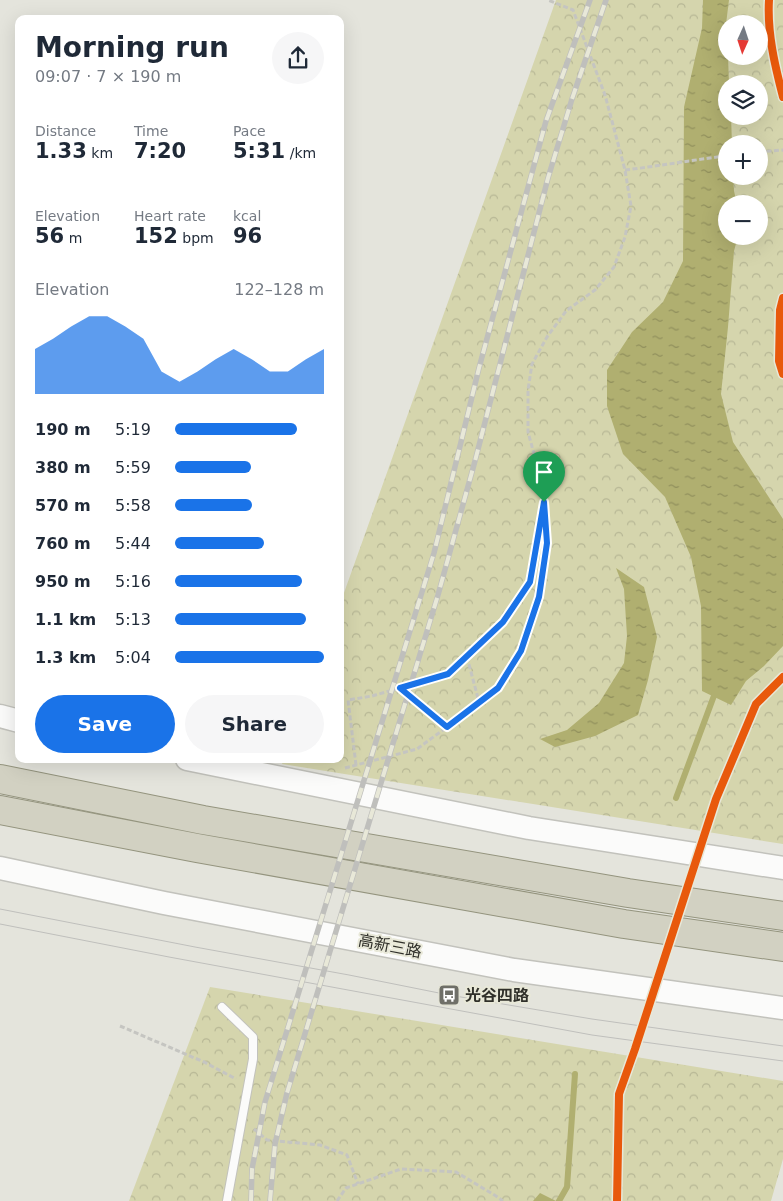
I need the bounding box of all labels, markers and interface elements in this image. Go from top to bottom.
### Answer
north arrow [718,15,768,65]
map controls [718,15,768,245]
text: Morning run [35,31,229,64]
button: share [272,32,324,84]
text: 09:07 · 7 × 190 m [35,67,181,86]
button: layers [718,75,768,125]
text: Distance [35,123,96,139]
text: Time [134,123,168,139]
text: Pace [233,123,266,139]
button: + [718,135,768,185]
text: 1.33 [35,139,87,163]
text: 7:20 [134,139,186,163]
text: 5:31 [233,139,285,163]
text: km [87,145,113,161]
text: /km [285,145,316,161]
button: − [718,195,768,245]
text: Elevation [35,208,100,224]
text: Heart rate [134,208,206,224]
text: kcal [233,208,261,224]
text: 56 [35,224,64,248]
text: 152 [134,224,178,248]
text: 96 [233,224,262,248]
text: m [64,230,82,246]
text: bpm [178,230,214,246]
text: Elevation [35,280,109,299]
text: 122–128 m [234,280,324,299]
text: 190 m [35,420,91,439]
text: 5:19 [115,420,151,439]
pin [523,451,565,502]
text: 380 m [35,458,91,477]
text: 5:59 [115,458,151,477]
icon: arrive [530,458,558,486]
text: 570 m [35,496,91,515]
text: 5:58 [115,496,151,515]
text: 760 m [35,534,91,553]
text: 5:44 [115,534,151,553]
text: 950 m [35,572,91,591]
text: 5:16 [115,572,151,591]
text: 1.1 km [35,610,96,629]
text: 5:13 [115,610,151,629]
text: 1.3 km [35,648,96,667]
text: 5:04 [115,648,151,667]
button: Save [35,695,175,753]
button: Share [185,695,324,753]
street label: 高新三路 [357,931,423,961]
bus stop icon: 光谷四路 [437,983,461,1007]
place label: 光谷四路 [465,986,529,1005]

